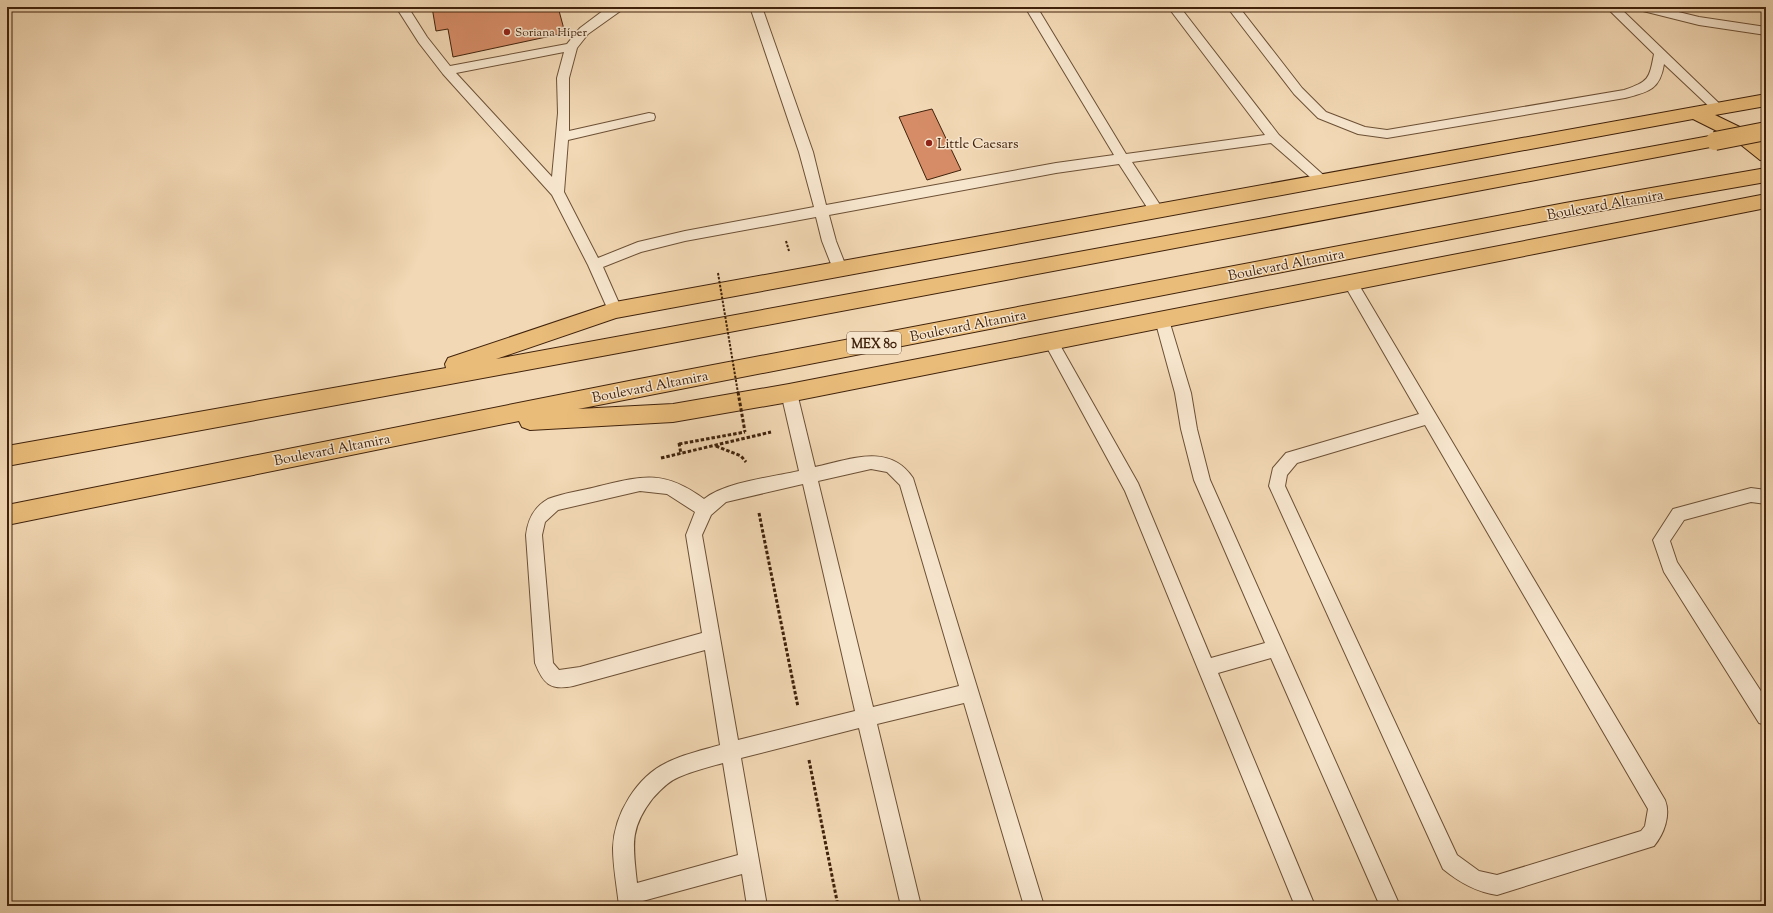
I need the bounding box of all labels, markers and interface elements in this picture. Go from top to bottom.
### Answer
place label: Soriana Híper [515,24,587,42]
marker: Soriana Híper [502,27,512,37]
place label: Little Caesars [937,135,1019,155]
marker: Little Caesars [924,138,934,148]
street label: Boulevard Altamira [1546,186,1666,226]
street label: Boulevard Altamira [1227,245,1347,287]
street label: Boulevard Altamira [909,306,1029,348]
road number: MEX 80 [847,332,901,354]
street label: Boulevard Altamira [591,367,711,409]
street label: Boulevard Altamira [273,430,393,472]

